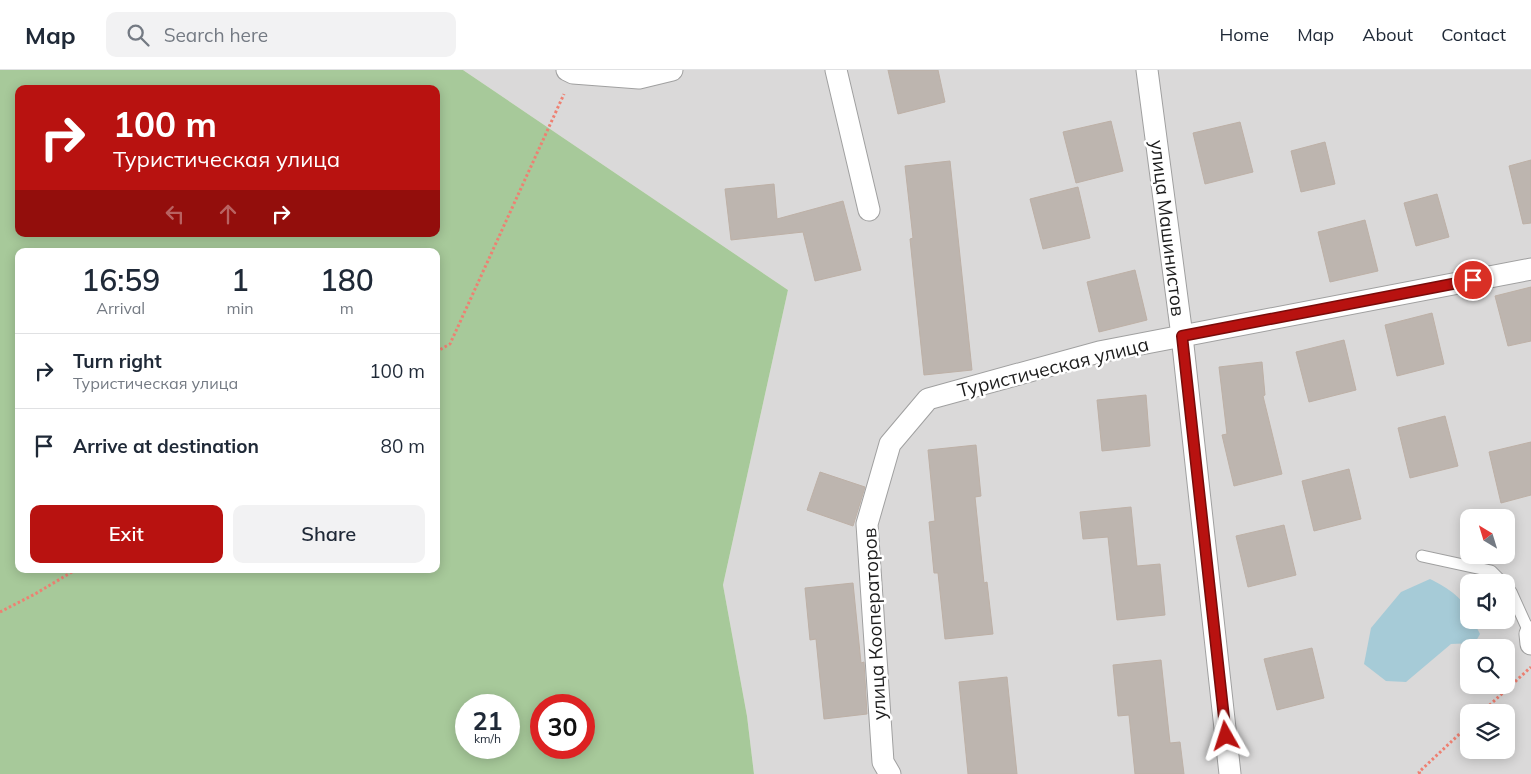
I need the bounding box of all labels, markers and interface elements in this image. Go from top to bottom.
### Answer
search box [106,12,456,57]
text: Map [25,20,76,50]
icon: search [124,21,152,49]
text: Search here [164,23,268,47]
text: Home [1219,23,1269,46]
text: Map [1297,23,1334,46]
text: About [1362,23,1413,46]
text: Contact [1441,23,1506,46]
text: 100 m [113,102,217,146]
icon: right [30,105,95,170]
street label: улица Машинистов [1145,138,1191,318]
text: Туристическая улица [113,145,340,173]
icon: left [161,200,189,228]
icon: ahead [214,200,242,228]
icon: right [267,200,295,228]
pin [1452,259,1494,301]
text: 16:59 [81,261,160,299]
text: 1 [231,261,249,299]
text: 180 [320,261,374,299]
icon: arrive [1459,266,1487,294]
text: Arrival [96,298,145,318]
text: min [226,298,254,318]
text: m [340,298,354,318]
street label: Туристическая улица [955,332,1151,402]
text: Turn right [73,349,162,373]
icon: right [30,357,58,385]
text: 100 m [369,359,425,383]
text: Туристическая улица [73,373,238,393]
icon: arrive [30,432,58,460]
text: Arrive at destination [73,434,259,458]
text: 80 m [381,434,425,458]
button: Exit [30,505,223,563]
button: Share [233,505,425,563]
north arrow [1460,509,1515,564]
map controls [1460,509,1515,759]
street label: улица Кооператоров [857,527,891,721]
button: sound [1460,574,1515,629]
button: search [1460,639,1515,694]
speed limit sign: 30 [530,694,595,759]
button: layers [1460,704,1515,759]
text: 21 [472,705,503,736]
position arrow [1199,709,1251,761]
text: km/h [474,731,501,746]

